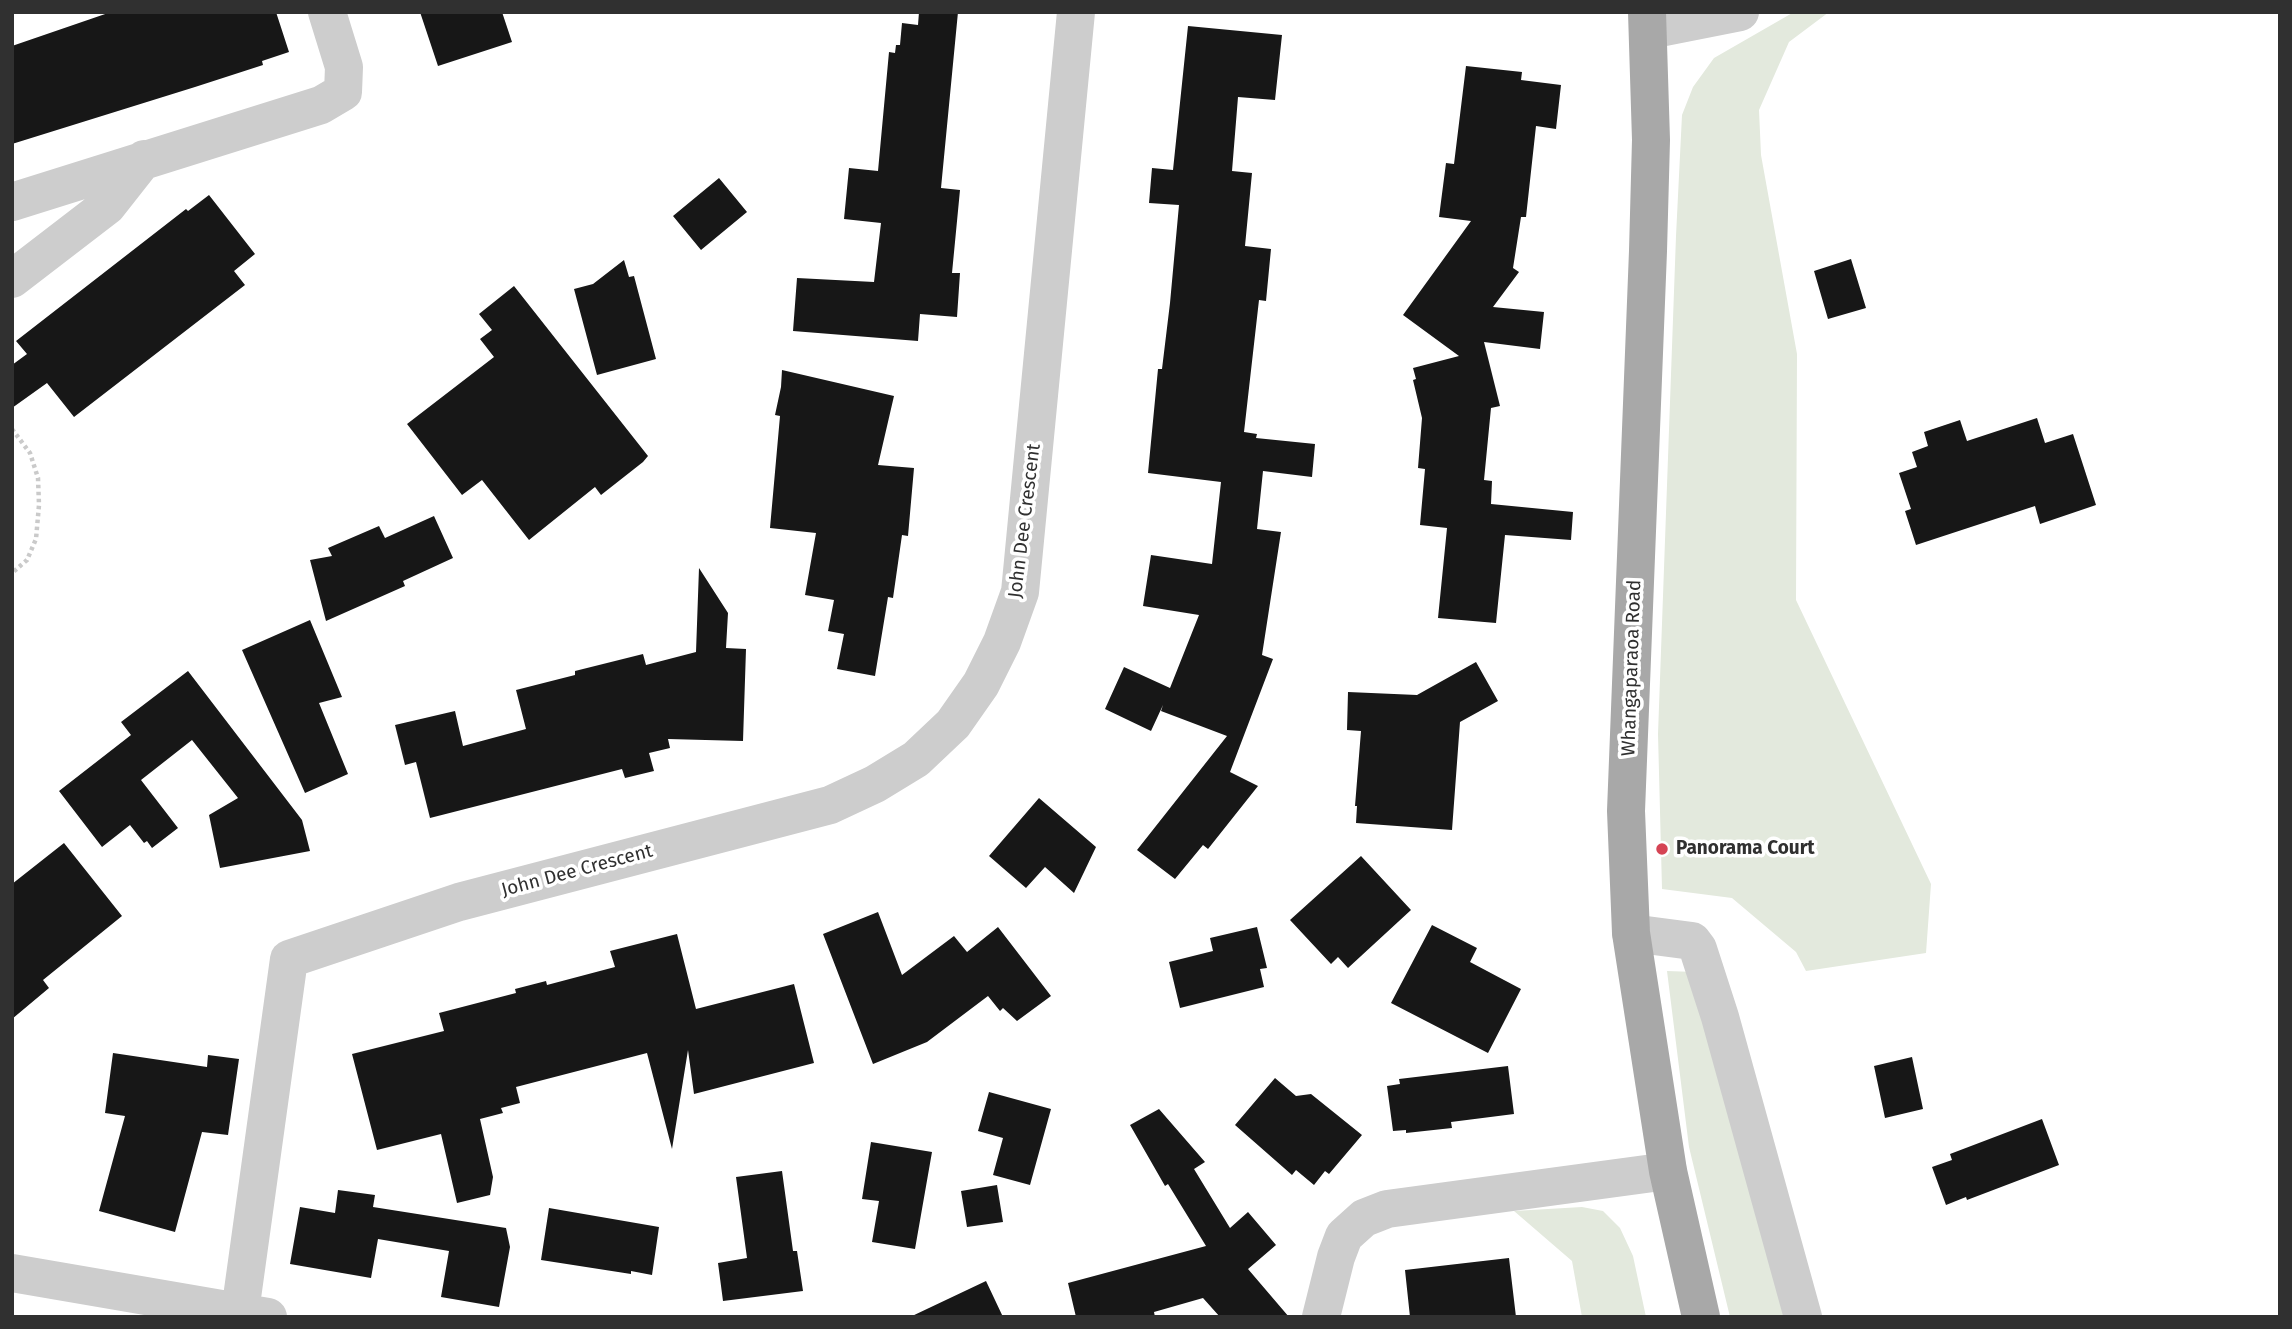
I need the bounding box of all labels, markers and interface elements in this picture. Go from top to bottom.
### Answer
street label: John Dee Crescent [1004,442,1046,600]
street label: Whangaparaoa Road [1618,579,1646,757]
place label: Panorama Court [1676,838,1815,860]
street label: John Dee Crescent [499,840,655,902]
marker: Panorama Court [1654,841,1670,857]

